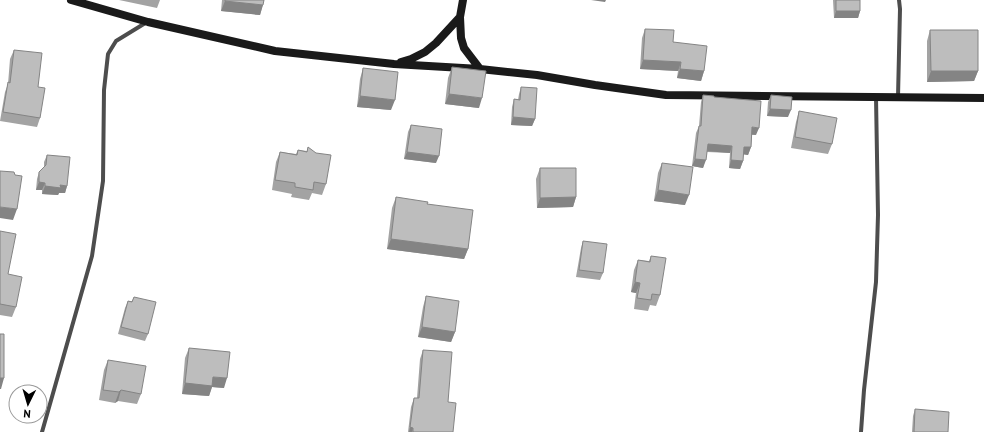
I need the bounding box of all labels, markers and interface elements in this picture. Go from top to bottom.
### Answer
north arrow [8,384,48,424]
text: N [23,407,31,421]

